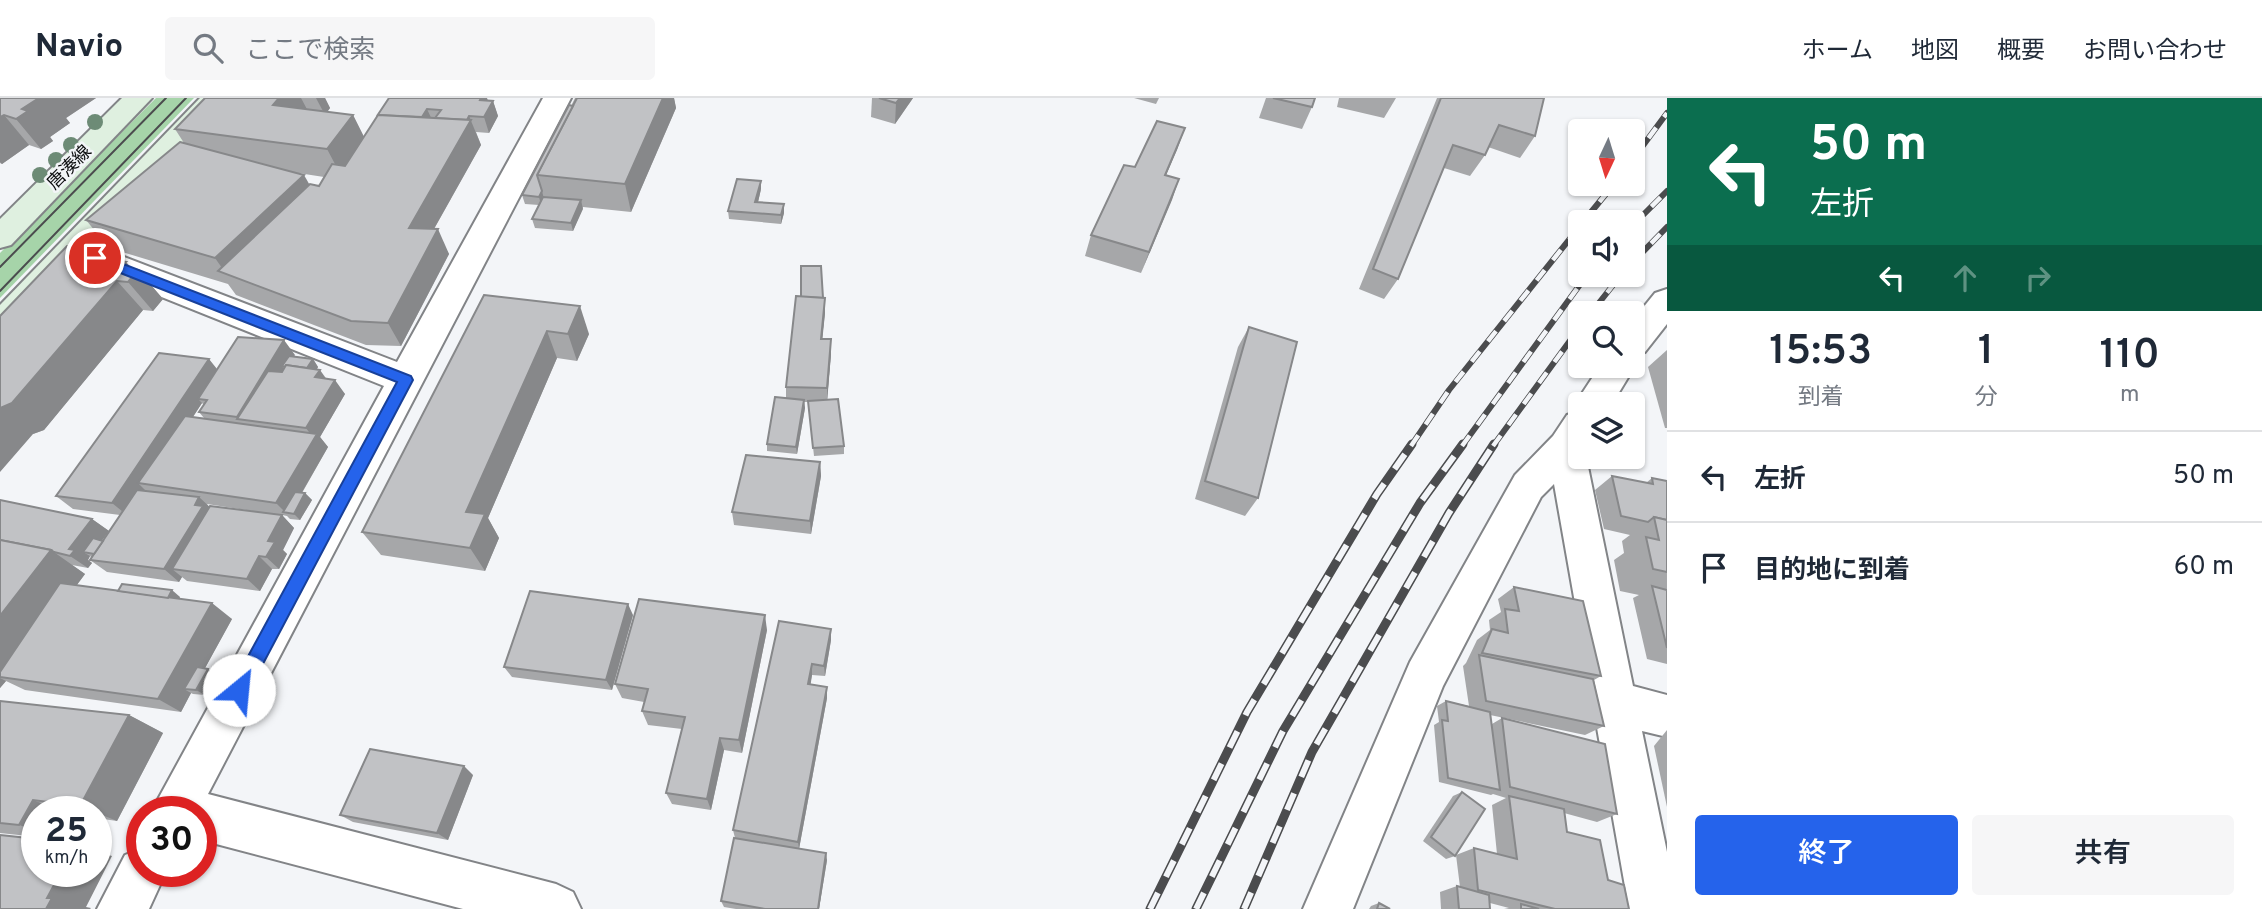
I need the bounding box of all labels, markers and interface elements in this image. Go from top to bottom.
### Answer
search box [165,17,655,80]
text: Navio [35,27,123,69]
icon: search [189,29,227,67]
text: ここで検索 [245,35,375,68]
text: ホーム [1802,37,1873,67]
text: 地図 [1911,37,1959,67]
text: 概要 [1997,37,2045,67]
text: お問い合わせ [2083,37,2227,67]
text: 50 m [1810,116,1927,178]
north arrow [1568,119,1645,196]
map controls [1568,119,1645,469]
icon: left [1695,126,1786,217]
street label: 唐湊線 [43,141,97,195]
text: 左折 [1810,186,1874,226]
button: sound [1568,210,1645,287]
pin [65,228,125,288]
icon: arrive [76,239,114,277]
icon: left [1873,259,1911,297]
icon: ahead [1946,259,1984,297]
icon: right [2019,259,2057,297]
button: search [1568,301,1645,378]
text: 15:53 [1769,326,1872,379]
text: 1 [1978,326,1994,379]
text: 110 [2100,330,2160,383]
text: m [2120,381,2139,410]
text: 到着 [1798,384,1844,413]
text: 分 [1974,384,1997,413]
button: layers [1568,392,1645,469]
icon: left [1695,458,1733,496]
text: 50 m [2173,460,2234,493]
text: 左折 [1754,464,1806,497]
icon: arrive [1695,549,1733,587]
text: 60 m [2174,551,2234,584]
text: 目的地に到着 [1754,555,1910,588]
position arrow [202,653,276,727]
speed limit sign: 30 [126,796,217,887]
text: 25 [45,810,88,854]
button: 終了 [1695,815,1958,895]
button: 共有 [1972,815,2234,895]
text: km/h [45,847,88,870]

